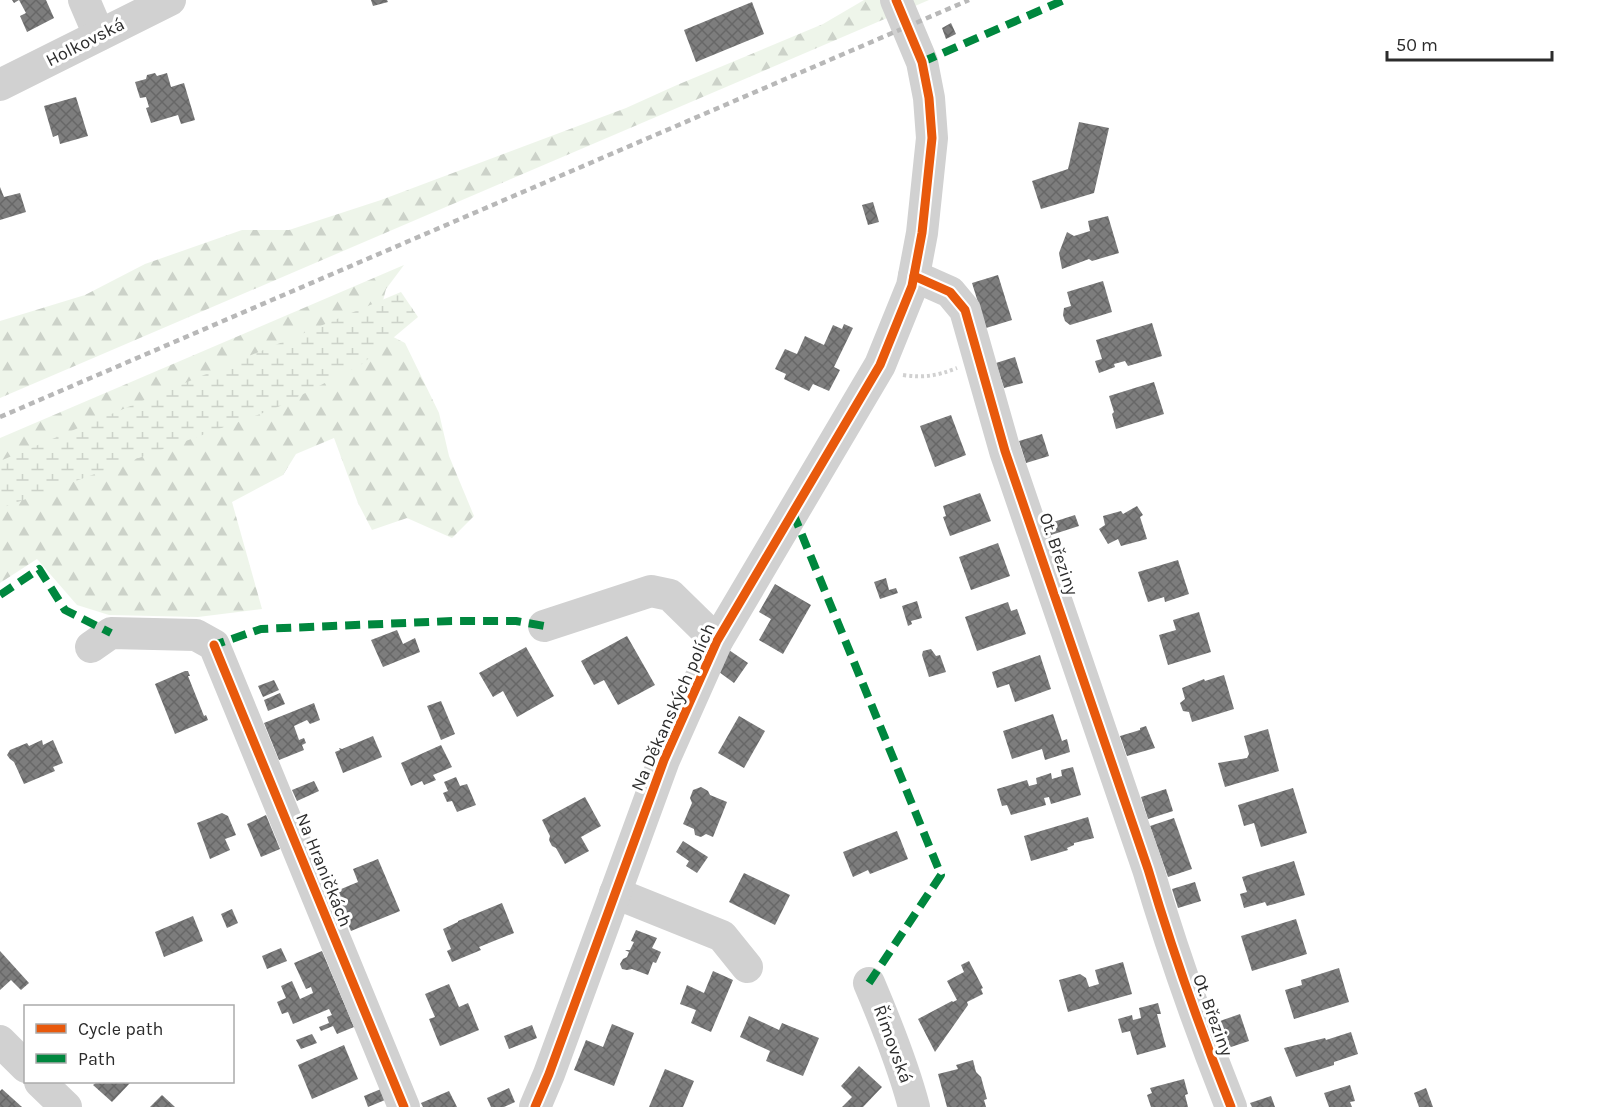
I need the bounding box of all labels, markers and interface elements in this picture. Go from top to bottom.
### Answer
street label: Holkovská [42,13,128,71]
scale bar [1387,24,1552,62]
text: 50 m [1396,34,1438,56]
street label: Ot. Březiny [1035,510,1084,599]
street label: Na Děkanských polích [626,619,720,795]
street label: Na Hraničkách [291,810,357,930]
street label: Ot. Březiny [1188,971,1238,1060]
street label: Římovská [869,1002,917,1086]
legend [24,1005,234,1083]
text: Cycle path [78,1018,163,1040]
text: Path [78,1048,116,1070]

